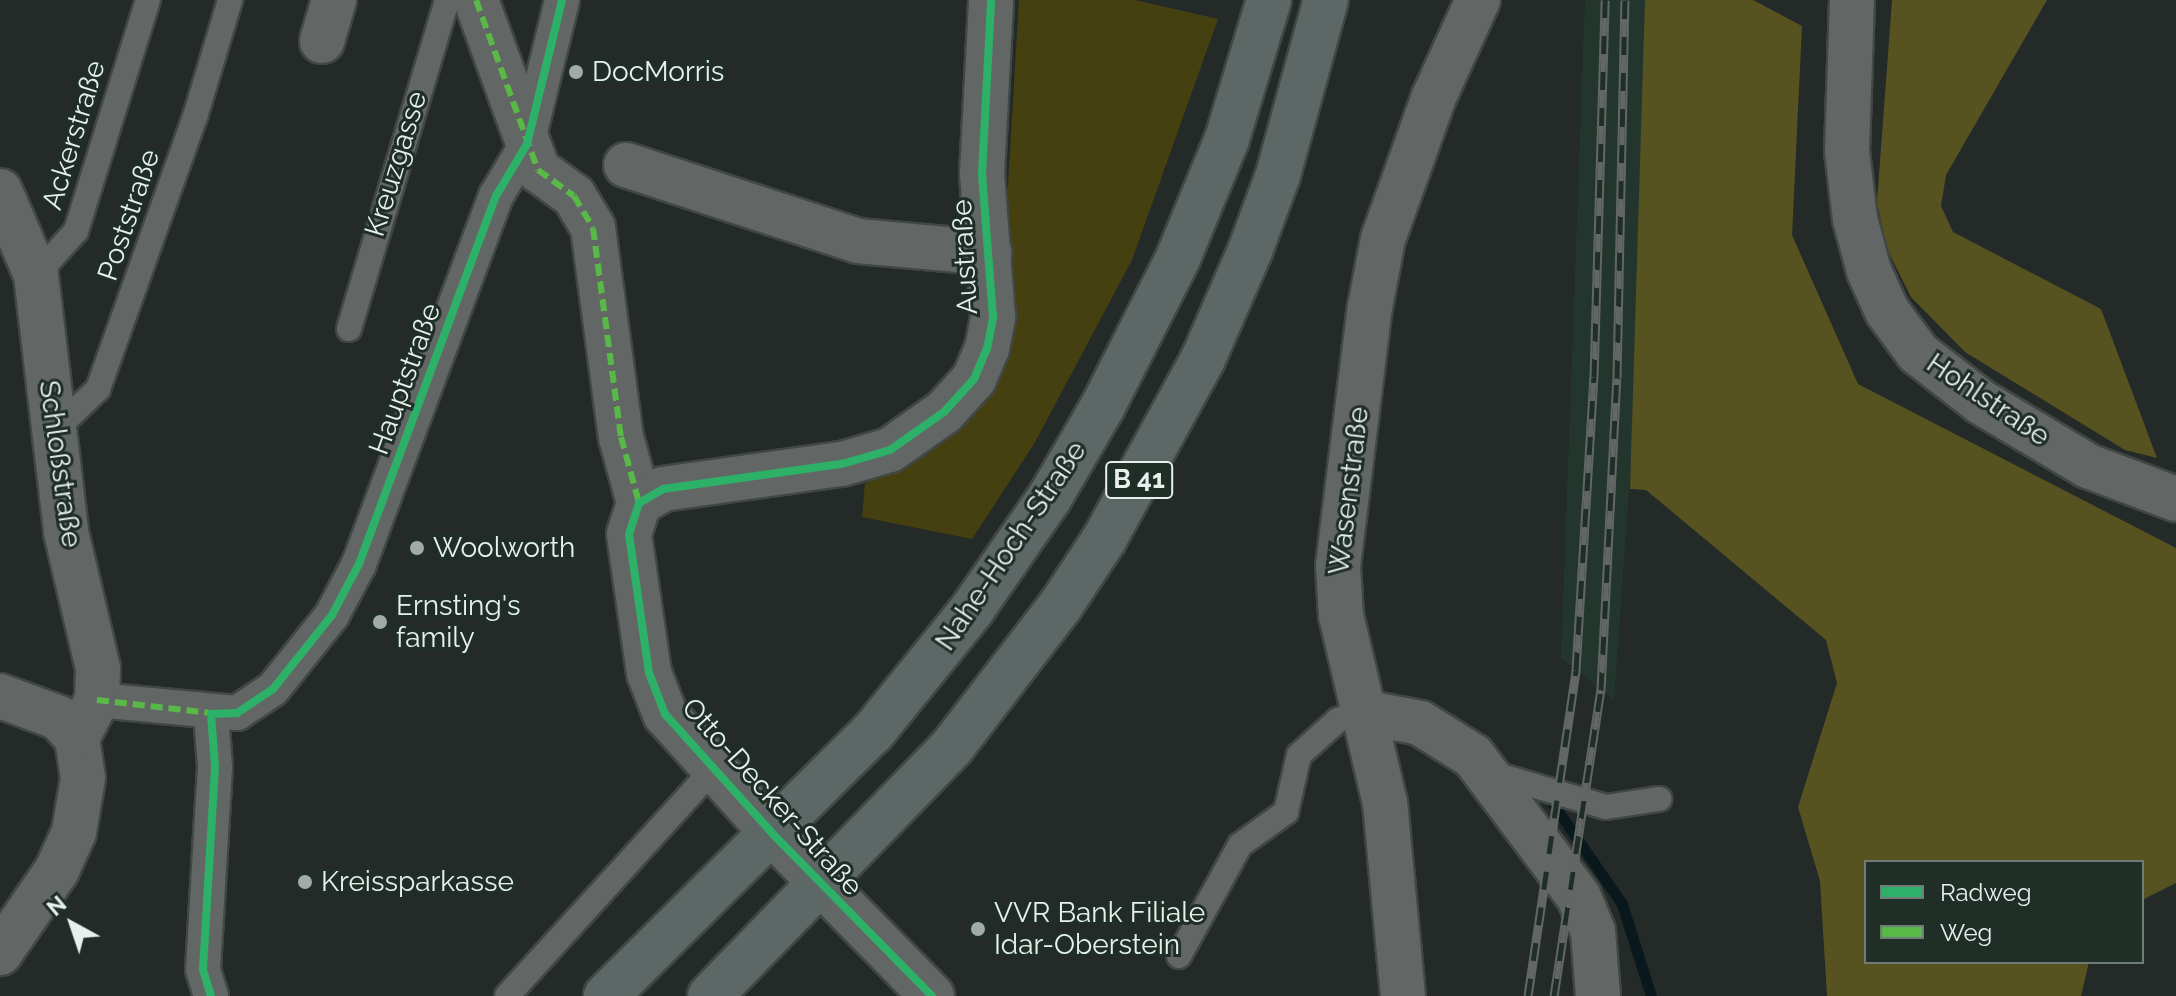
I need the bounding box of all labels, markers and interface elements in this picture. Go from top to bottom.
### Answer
place label: DocMorris [592,55,724,89]
street label: Ackerstraße [35,56,113,214]
marker: DocMorris [567,63,585,81]
street label: Kreuzgasse [358,87,434,241]
street label: Poststraße [91,145,167,285]
street label: Austraße [945,199,985,315]
street label: Hauptstraße [362,299,448,459]
street label: Hohlstraße [1920,347,2056,453]
street label: Schloßstraße [32,378,88,550]
street label: Wasenstraße [1322,405,1376,577]
street label: Nahe-Hoch-Straße [929,435,1093,657]
road number: B 41 [1105,458,1173,502]
place label: Woolworth [433,531,575,565]
marker: Woolworth [408,539,426,557]
place label: Ernsting's family [396,589,520,655]
marker: Ernsting's family [371,613,389,631]
street label: Otto-Decker-Straße [675,691,869,903]
legend [1864,860,2144,964]
place label: Kreissparkasse [321,865,514,899]
marker: Kreissparkasse [296,873,314,891]
text: Radweg [1940,878,2032,907]
north arrow [32,884,112,964]
text: N [42,890,71,921]
place label: VVR Bank Filiale Idar-Oberstein [994,896,1205,962]
text: Weg [1940,918,1992,947]
marker: VVR Bank Filiale Idar-Oberstein [969,920,987,938]

